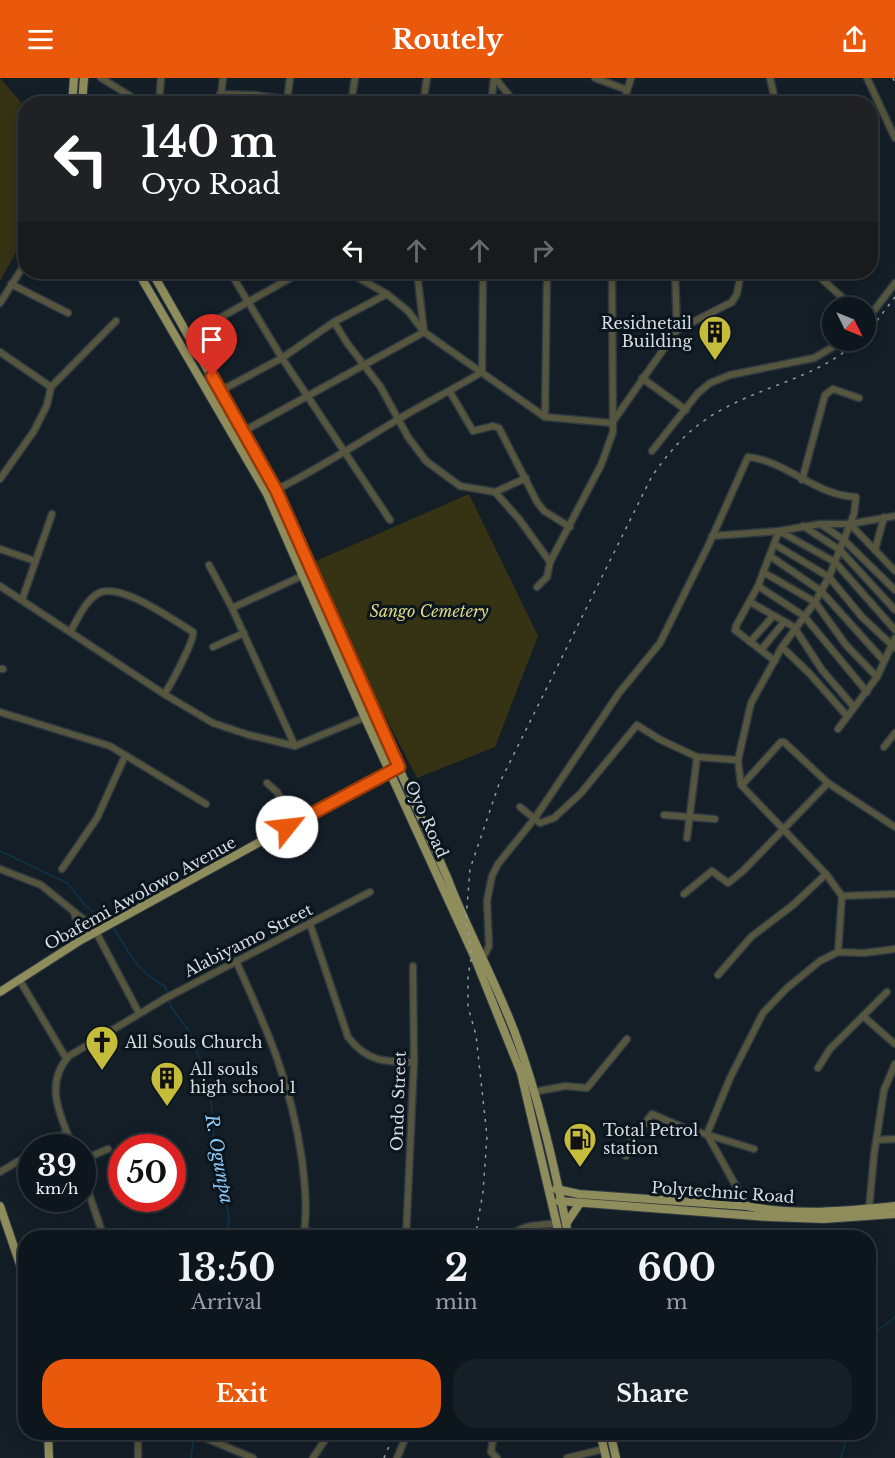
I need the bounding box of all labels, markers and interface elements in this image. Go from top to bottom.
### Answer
icon: menu [24,23,57,56]
text: Routely [392,23,503,56]
icon: share [838,23,871,56]
text: 140 m [141,116,277,168]
icon: left [42,120,120,198]
text: Oyo Road [141,168,280,201]
icon: left [337,234,370,267]
icon: ahead [400,234,433,267]
icon: ahead [463,234,496,267]
icon: right [526,234,559,267]
north arrow [822,297,876,351]
map controls [822,297,876,351]
place label: Residnetail Building [601,313,692,351]
pin [186,314,237,376]
building icon: Residnetail Building [697,314,733,361]
icon: arrive [195,323,228,356]
park label: Sango Cemetery [369,601,489,621]
street label: Oyo Road [401,777,453,861]
position arrow [255,795,319,859]
street label: Obafemi Awolowo Avenue [41,832,239,954]
street label: Alabiyamo Street [180,899,316,981]
church icon: All Souls Church [84,1024,120,1071]
place label: All Souls Church [124,1032,263,1052]
street label: Ondo Street [386,1051,410,1151]
place label: All souls high school 1 [189,1059,296,1097]
building icon: All souls high school 1 [149,1060,185,1107]
water label: R. Ogunpa [200,1112,238,1205]
place label: Total Petrol station [603,1120,698,1158]
fuel station icon: Total Petrol station [562,1121,598,1168]
speed limit sign: 50 [108,1134,186,1212]
text: 39 [37,1147,77,1184]
street label: Polytechnic Road [651,1177,795,1207]
text: km/h [36,1179,78,1198]
text: 13:50 [178,1246,275,1291]
text: 2 [445,1246,468,1291]
text: 600 [637,1246,716,1291]
text: Arrival [191,1290,262,1314]
text: min [435,1290,477,1314]
text: m [666,1290,687,1314]
button: Exit [42,1359,441,1428]
button: Share [453,1359,852,1428]

